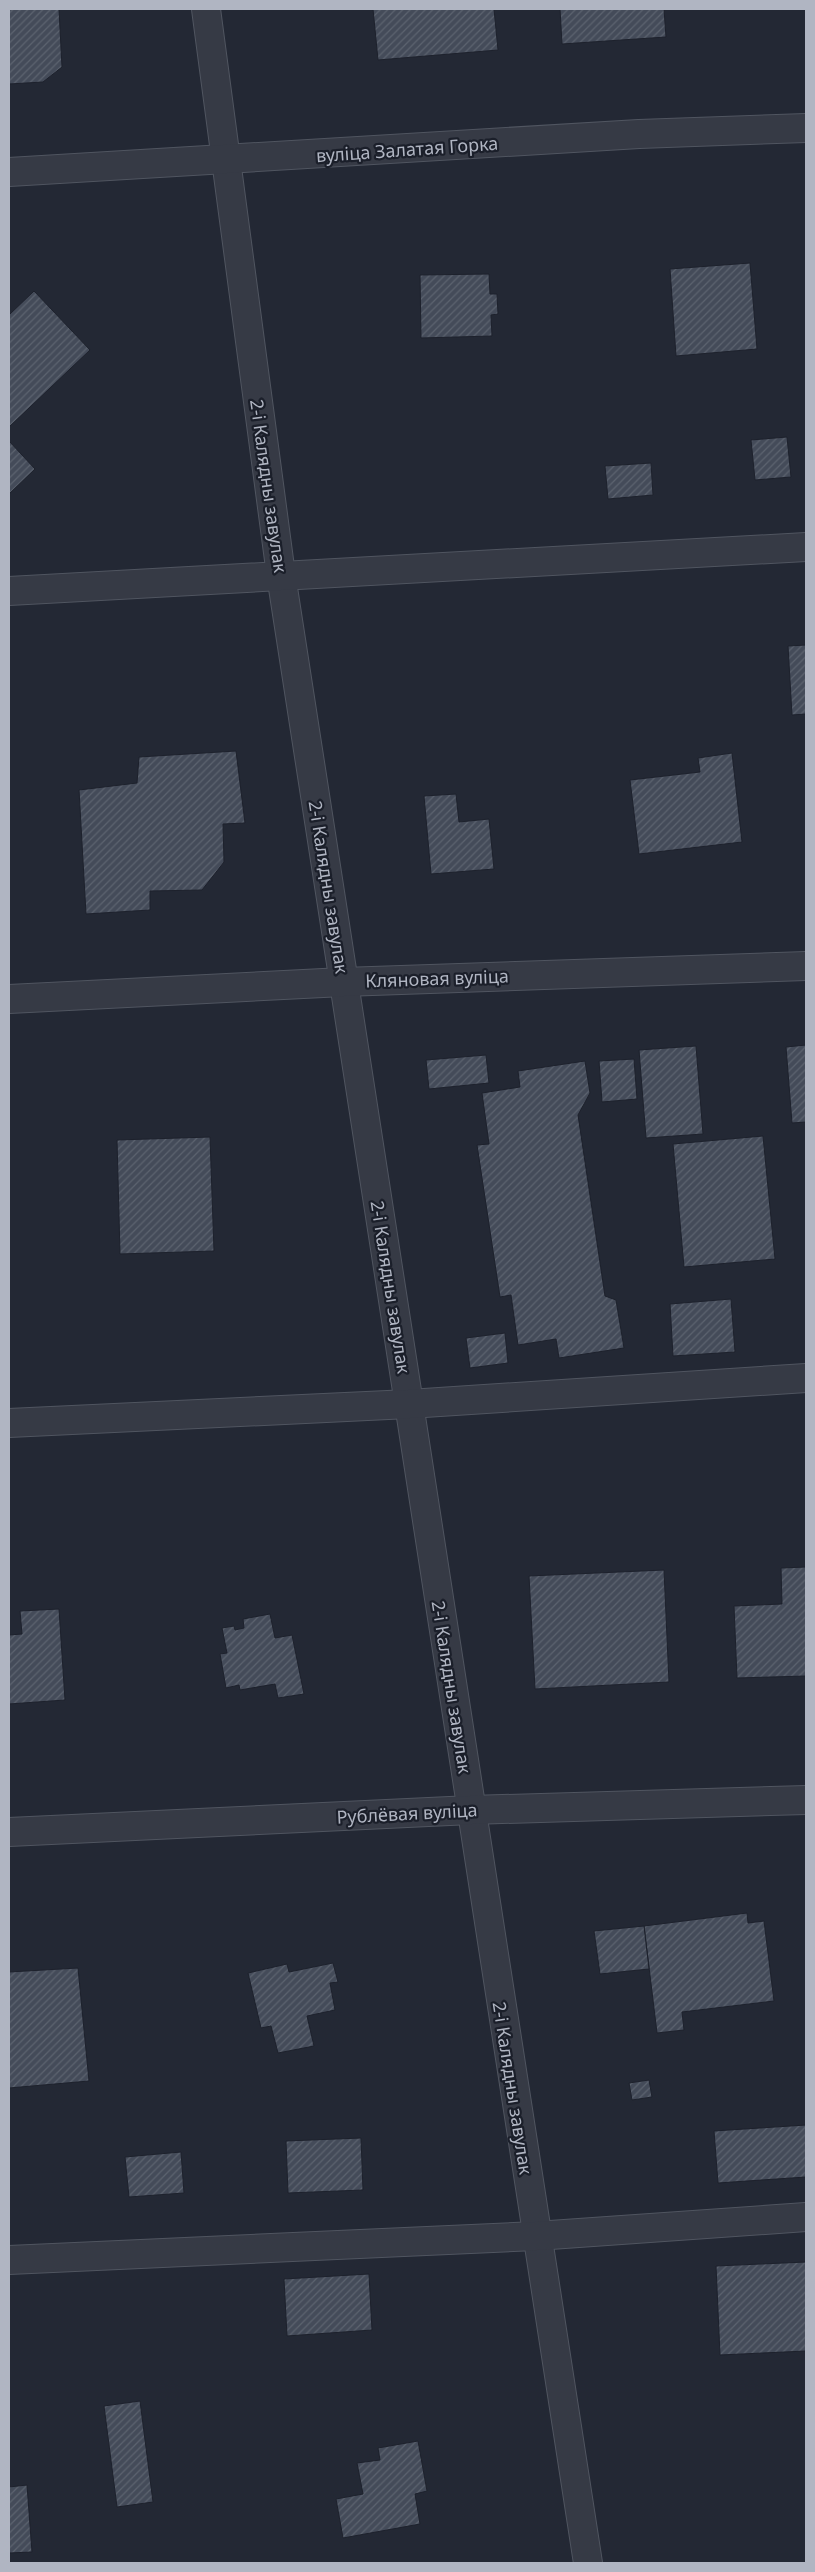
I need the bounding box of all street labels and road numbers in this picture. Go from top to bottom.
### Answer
street label: вуліца Залатая Горка [315,131,499,167]
street label: 2-і Калядны завулак [245,398,293,575]
street label: 2-і Калядны завулак [303,799,355,976]
street label: Кляновая вуліца [365,964,509,992]
street label: 2-і Калядны завулак [365,1199,417,1376]
street label: 2-і Калядны завулак [426,1599,478,1776]
street label: Рублёвая вуліца [336,1797,478,1829]
street label: 2-і Калядны завулак [487,2000,539,2177]

